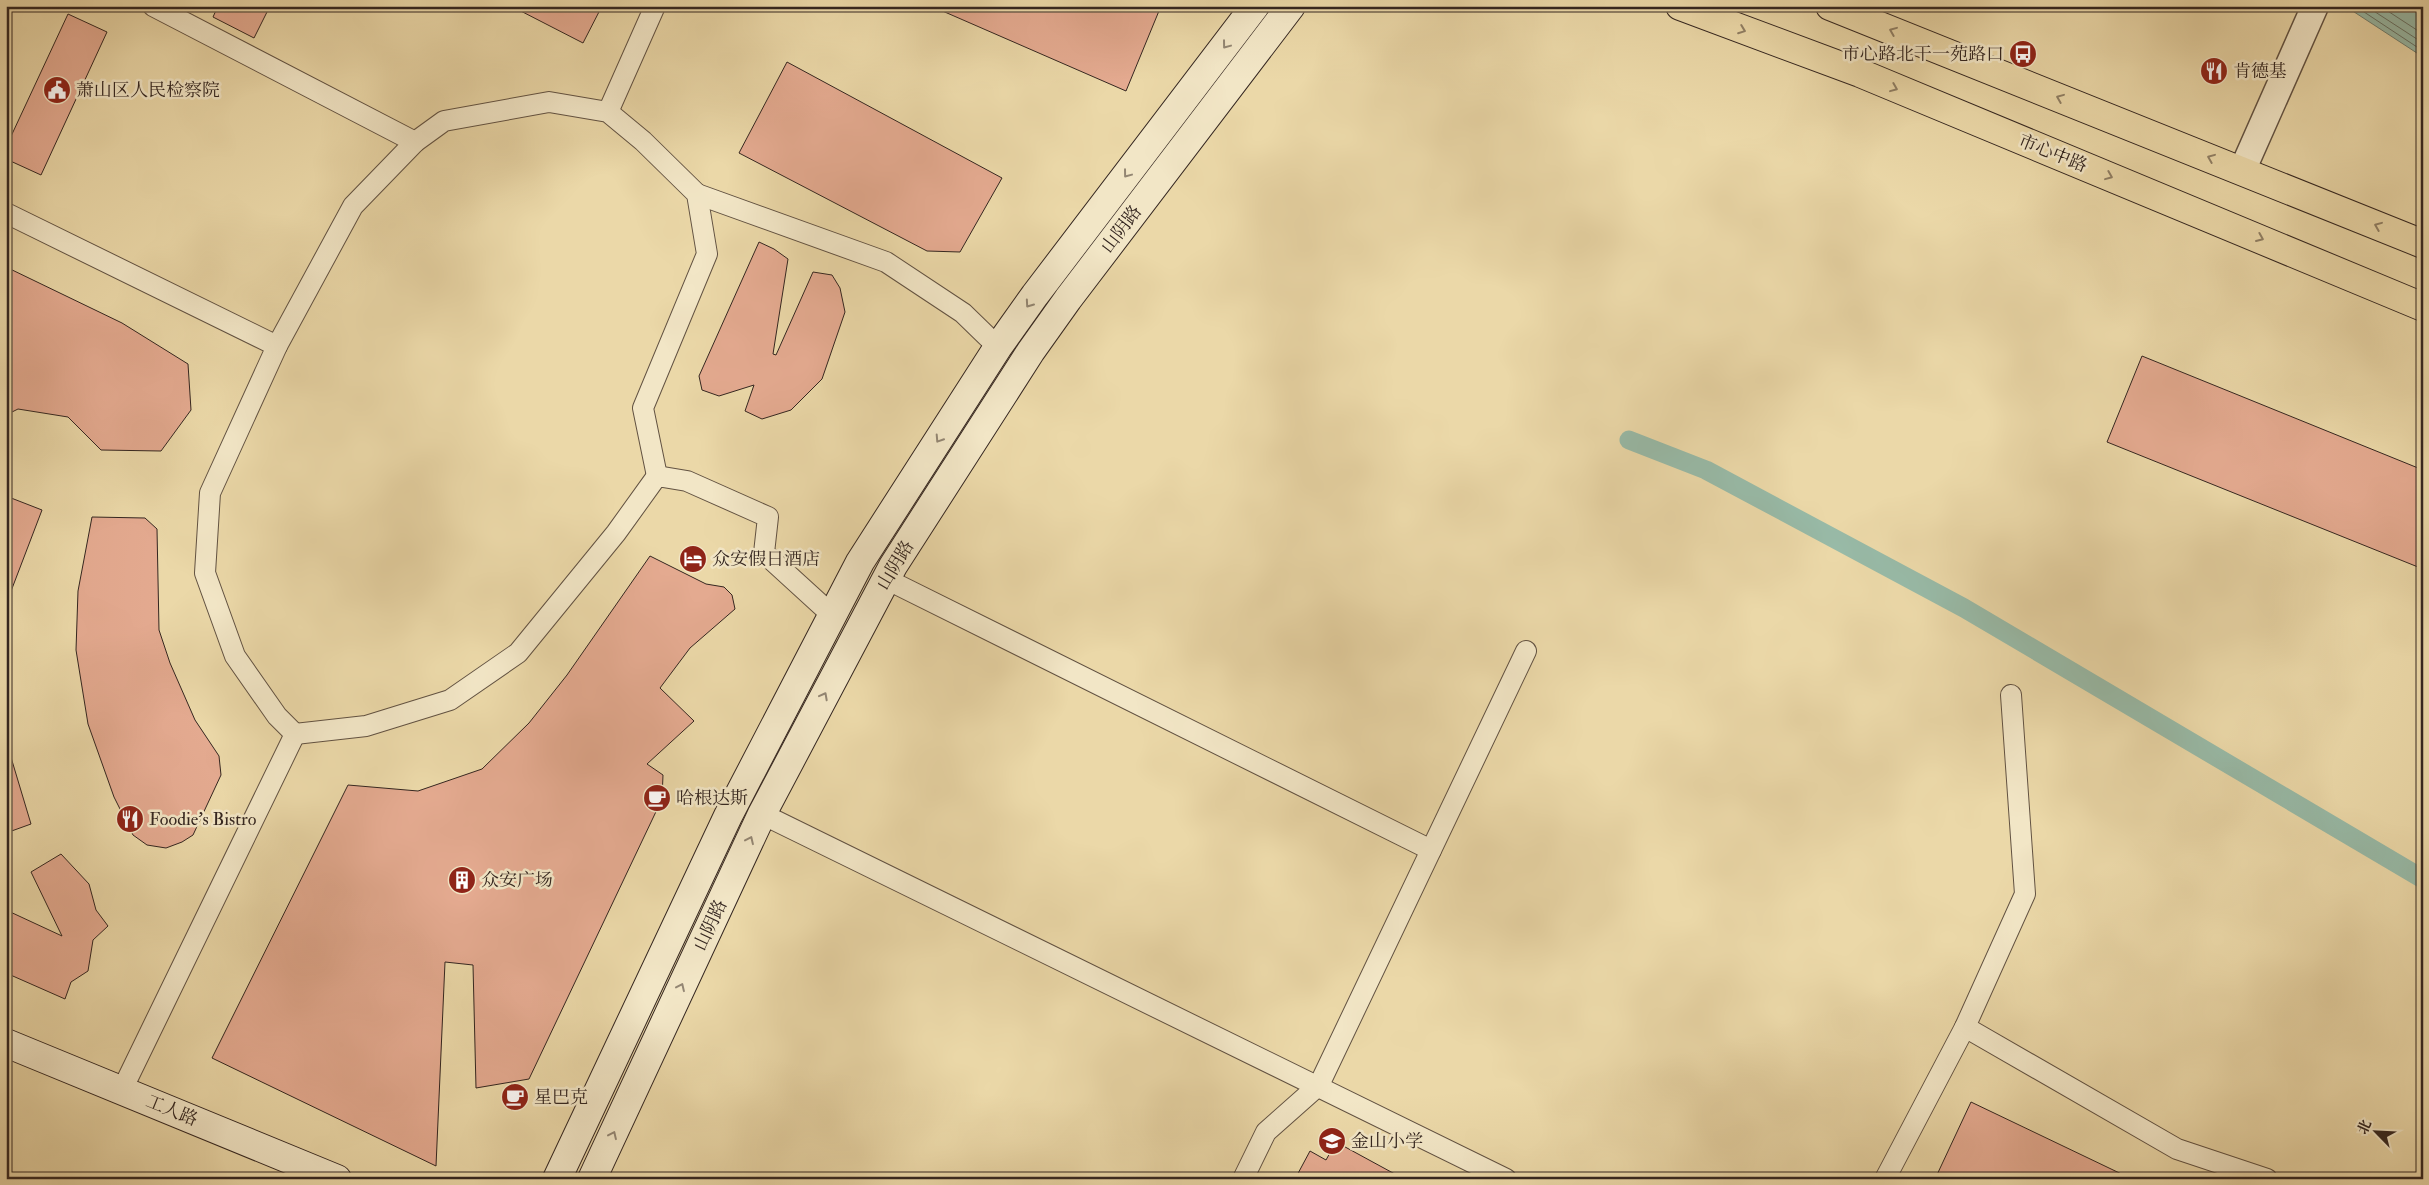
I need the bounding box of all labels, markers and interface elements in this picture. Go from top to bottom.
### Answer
one-way arrow [1738,24,1746,34]
one-way arrow [1889,27,1898,37]
one-way arrow [1223,39,1231,48]
bus stop icon: 市心路北干一苑路口 [2008,39,2038,69]
place label: 市心路北干一苑路口 [1842,43,2004,66]
restaurant icon: 肯德基 [2199,56,2229,86]
place label: 肯德基 [2233,60,2287,83]
public building icon: 萧山区人民检察院 [42,75,72,105]
place label: 萧山区人民检察院 [76,79,220,102]
one-way arrow [1889,81,1898,92]
one-way arrow [2056,94,2065,104]
street label: 市心中路 [2015,129,2090,178]
one-way arrow [2207,154,2215,164]
one-way arrow [1124,168,1133,178]
one-way arrow [2104,169,2113,180]
street label: 山阴路 [1096,201,1147,258]
one-way arrow [2374,221,2383,232]
one-way arrow [2255,232,2263,242]
one-way arrow [1026,298,1035,308]
one-way arrow [936,433,945,443]
street label: 山阴路 [872,536,919,594]
hotel icon: 众安假日酒店 [678,544,708,574]
place label: 众安假日酒店 [712,548,820,571]
one-way arrow [818,692,828,701]
cafe icon: 哈根达斯 [642,783,672,813]
place label: 哈根达斯 [676,787,748,810]
restaurant icon: Foodie's Bistro [115,804,145,834]
place label: Foodie's Bistro [149,808,257,831]
one-way arrow [744,836,754,845]
building icon: 众安广场 [447,865,477,895]
place label: 众安广场 [481,869,553,892]
street label: 山阴路 [689,896,732,955]
one-way arrow [675,983,686,992]
cafe icon: 星巴克 [500,1082,530,1112]
place label: 星巴克 [534,1086,588,1109]
street label: 工人路 [142,1090,201,1131]
north arrow [2352,1108,2402,1158]
text: 北 [2354,1117,2375,1137]
school or university icon: 金山小学 [1317,1126,1347,1156]
place label: 金山小学 [1351,1130,1423,1153]
one-way arrow [606,1131,616,1140]

